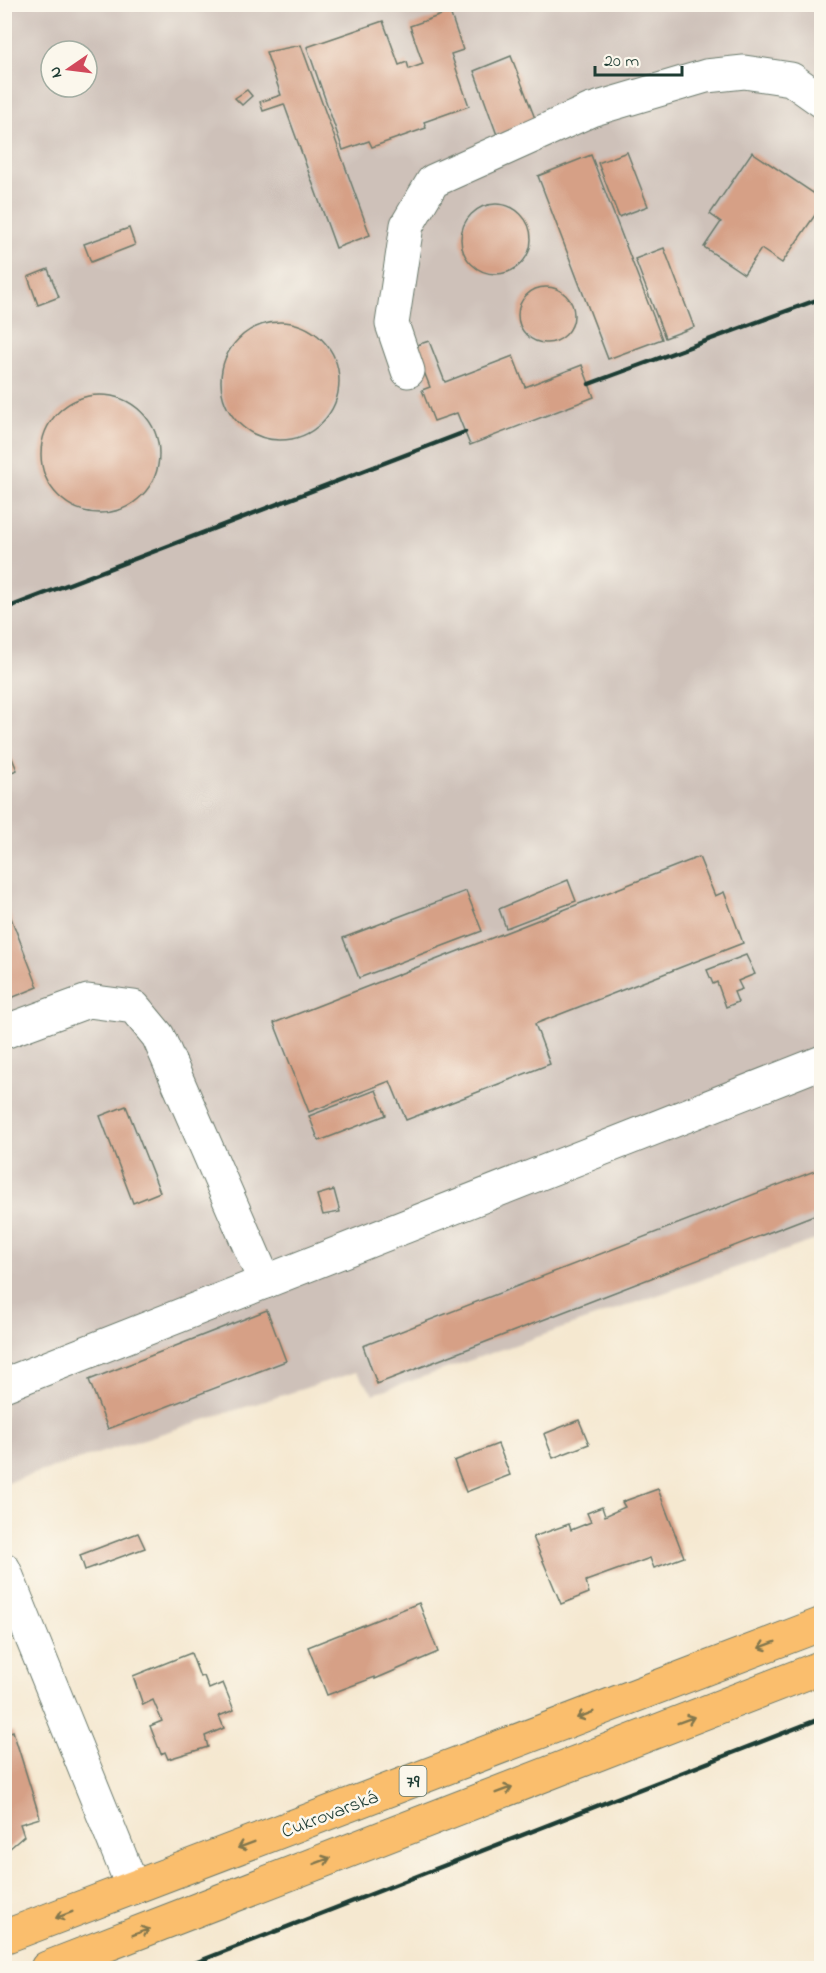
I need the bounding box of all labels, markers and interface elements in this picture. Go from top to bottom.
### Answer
north arrow [39,39,99,99]
scale bar [595,39,682,77]
text: 20 m [604,49,639,75]
text: N [43,64,69,80]
one-way arrow [758,1640,777,1651]
one-way arrow [576,1710,595,1721]
one-way arrow [676,1713,694,1724]
road number: 79 [400,1766,426,1796]
street label: Cukrovarská [277,1784,382,1847]
one-way arrow [494,1784,513,1795]
one-way arrow [237,1840,256,1851]
one-way arrow [312,1855,331,1866]
one-way arrow [55,1910,74,1921]
one-way arrow [131,1926,149,1937]

